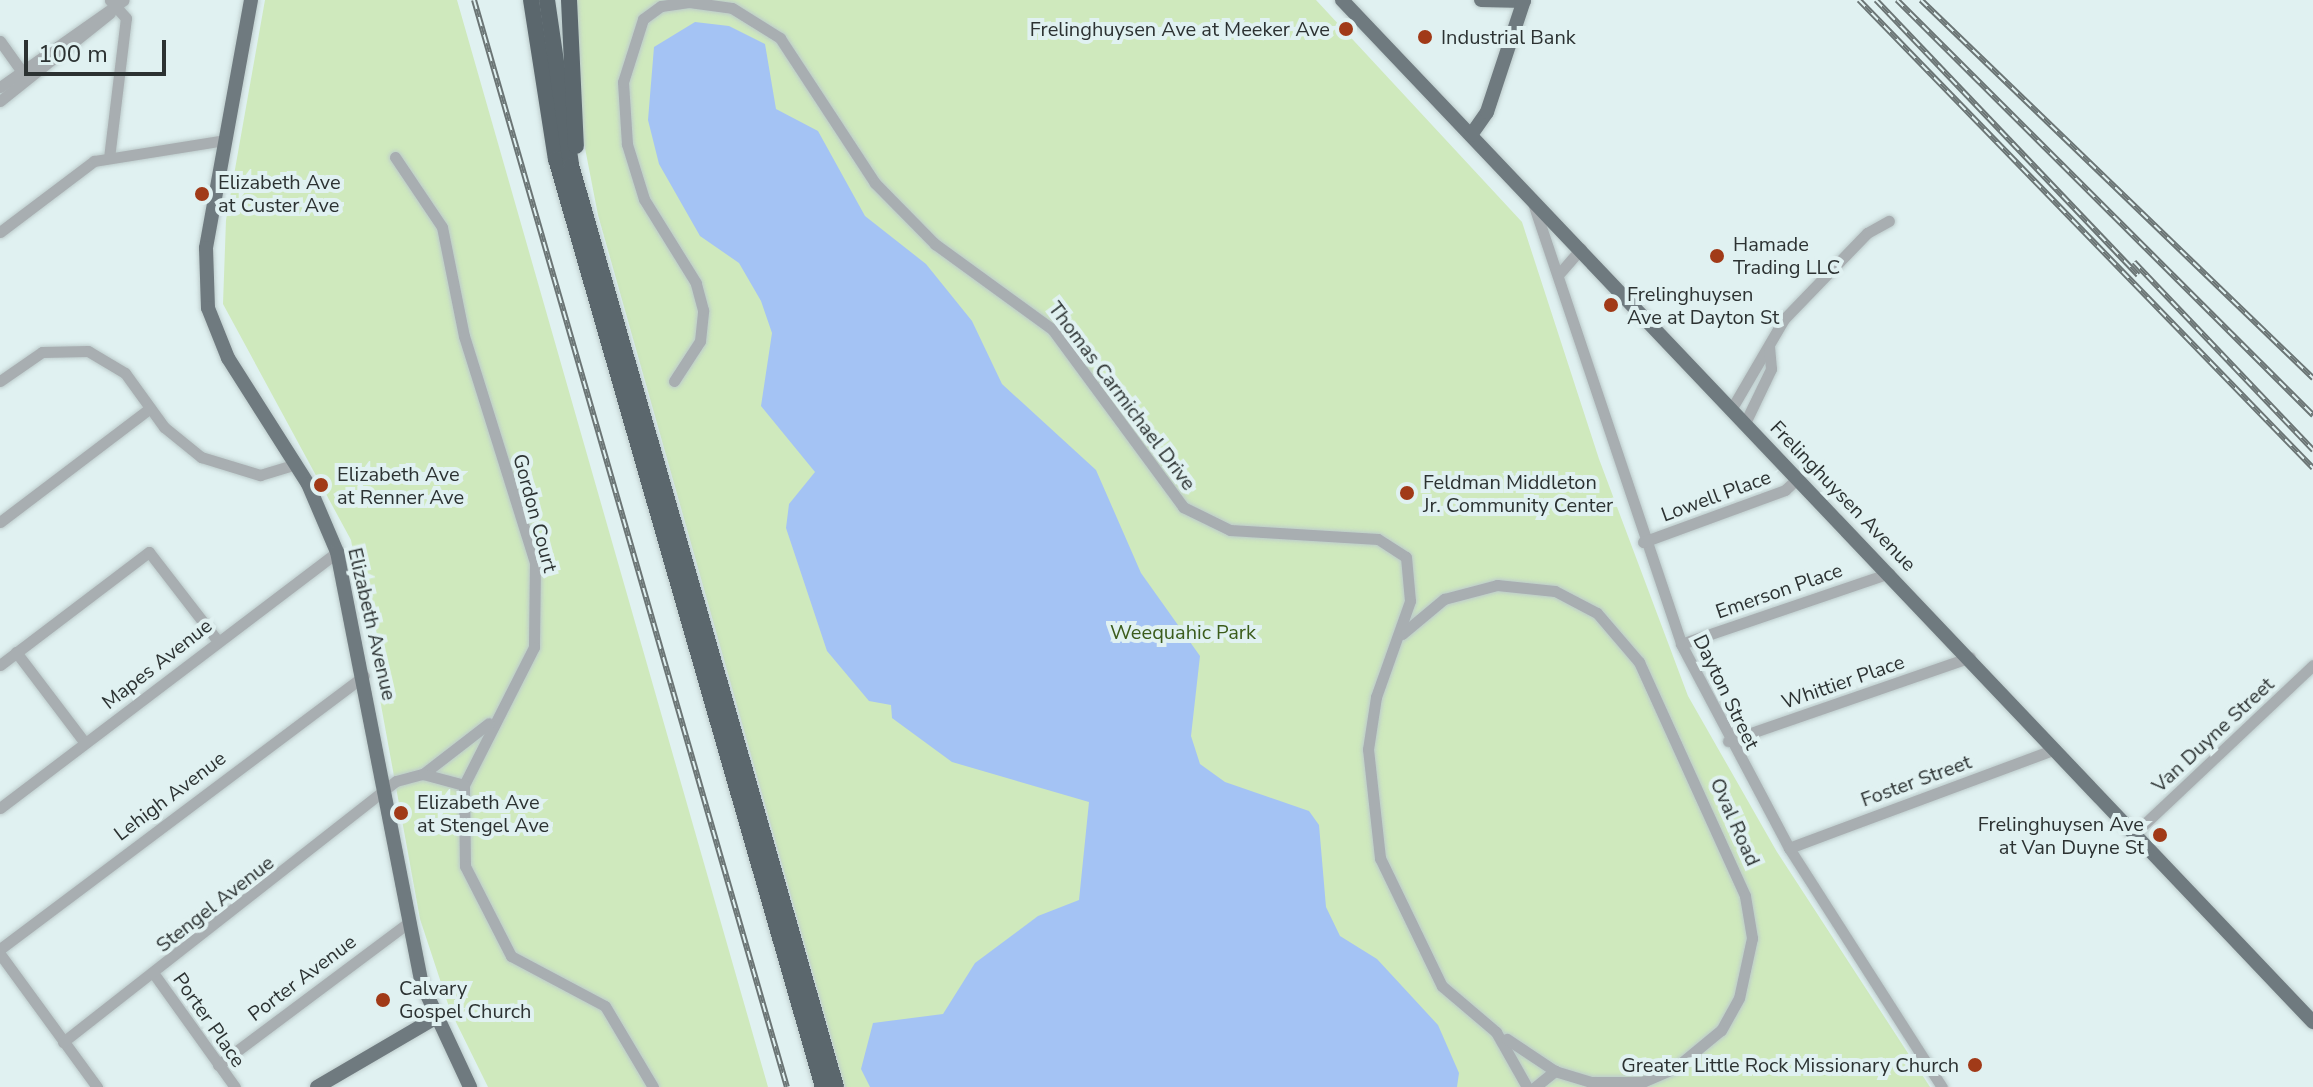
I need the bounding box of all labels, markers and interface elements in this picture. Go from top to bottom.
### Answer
place label: Frelinghuysen Ave at Meeker Ave [1030,17,1330,41]
marker: Frelinghuysen Ave at Meeker Ave [1337,20,1355,38]
scale bar [28,24,170,74]
place label: Industrial Bank [1441,25,1576,49]
marker: Industrial Bank [1416,28,1434,46]
text: 100 m [38,38,108,70]
place label: Elizabeth Ave at Custer Ave [218,170,341,217]
marker: Elizabeth Ave at Custer Ave [193,185,211,203]
place label: Hamade Trading LLC [1733,232,1840,279]
marker: Hamade Trading LLC [1708,247,1726,265]
place label: Frelinghuysen Ave at Dayton St [1627,282,1779,329]
marker: Frelinghuysen Ave at Dayton St [1602,296,1620,314]
street label: Thomas Carmichael Drive [1043,297,1201,495]
street label: Frelinghuysen Avenue [1765,416,1921,576]
street label: Gordon Court [508,451,562,575]
place label: Elizabeth Ave at Renner Ave [337,462,464,509]
street label: Lowell Place [1658,465,1774,527]
place label: Feldman Middleton Jr. Community Center [1423,470,1613,517]
marker: Elizabeth Ave at Renner Ave [312,476,330,494]
marker: Feldman Middleton Jr. Community Center [1398,484,1416,502]
street label: Elizabeth Avenue [343,545,401,703]
street label: Emerson Place [1712,558,1846,624]
street label: Mapes Avenue [97,614,217,714]
park label: Weequahic Park [1110,620,1256,644]
street label: Dayton Street [1688,631,1764,753]
street label: Whittier Place [1778,650,1908,714]
street label: Van Duyne Street [2147,672,2279,798]
street label: Lehigh Avenue [109,746,231,846]
street label: Foster Street [1858,750,1974,812]
street label: Oval Road [1705,774,1765,870]
place label: Elizabeth Ave at Stengel Ave [417,790,549,837]
marker: Elizabeth Ave at Stengel Ave [392,804,410,822]
place label: Frelinghuysen Ave at Van Duyne St [1978,812,2144,859]
marker: Frelinghuysen Ave at Van Duyne St [2151,826,2169,844]
street label: Stengel Avenue [151,851,279,957]
street label: Porter Avenue [243,930,361,1026]
street label: Porter Place [168,968,250,1072]
place label: Calvary Gospel Church [399,976,531,1023]
marker: Calvary Gospel Church [374,991,392,1009]
place label: Greater Little Rock Missionary Church [1621,1053,1959,1077]
marker: Greater Little Rock Missionary Church [1966,1056,1984,1074]

